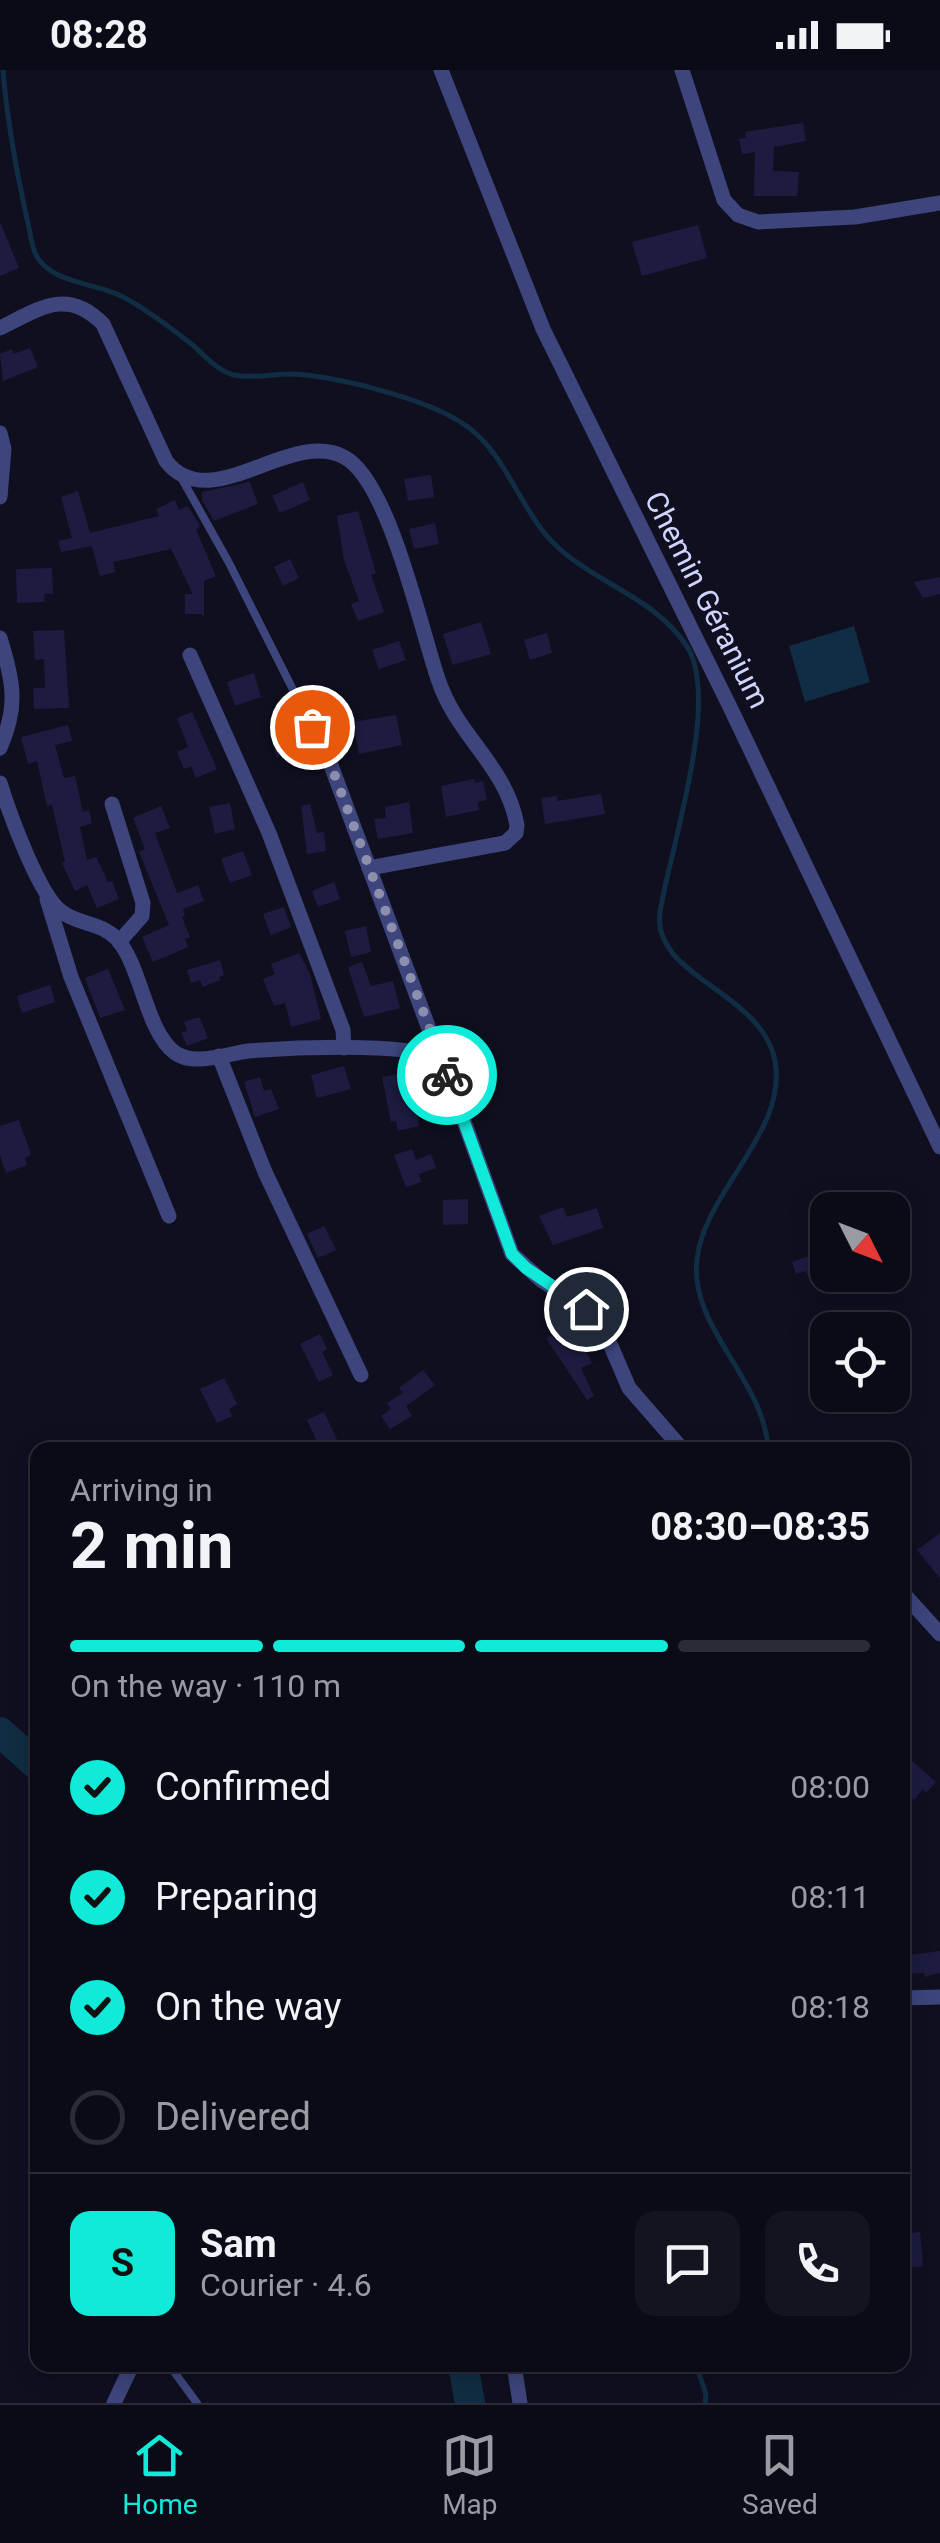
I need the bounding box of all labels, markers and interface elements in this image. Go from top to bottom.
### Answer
text: 08:28 [50,13,148,57]
street label: Chemin Géranium [638,486,777,714]
pin [270,685,355,770]
icon: bag [285,700,340,755]
courier [397,1025,497,1125]
icon: bike [420,1048,475,1103]
north arrow [810,1192,910,1292]
map controls [810,1192,910,1412]
pin [544,1267,629,1352]
icon: home [559,1282,614,1337]
button: locate [810,1312,910,1412]
text: Arriving in [70,1471,213,1509]
text: 08:30–08:35 [650,1505,870,1549]
text: 2 min [70,1508,233,1584]
text: On the way · 110 m [70,1667,341,1705]
icon: check [70,1760,125,1815]
text: Confirmed [155,1765,331,1809]
text: 08:00 [790,1768,870,1806]
icon: check [70,1870,125,1925]
text: Preparing [155,1875,318,1919]
text: 08:11 [790,1878,870,1916]
icon: check [70,1980,125,2035]
text: On the way [155,1985,341,2029]
text: 08:18 [790,1988,870,2026]
text: Delivered [155,2095,311,2139]
button: chat [635,2211,740,2316]
button: phone [765,2211,870,2316]
text: Sam [200,2222,277,2266]
text: S [111,2241,134,2285]
text: Courier · 4.6 [200,2266,372,2304]
tab: Home [122,2428,198,2521]
tab: Map [442,2428,498,2521]
tab: Saved [742,2428,818,2521]

